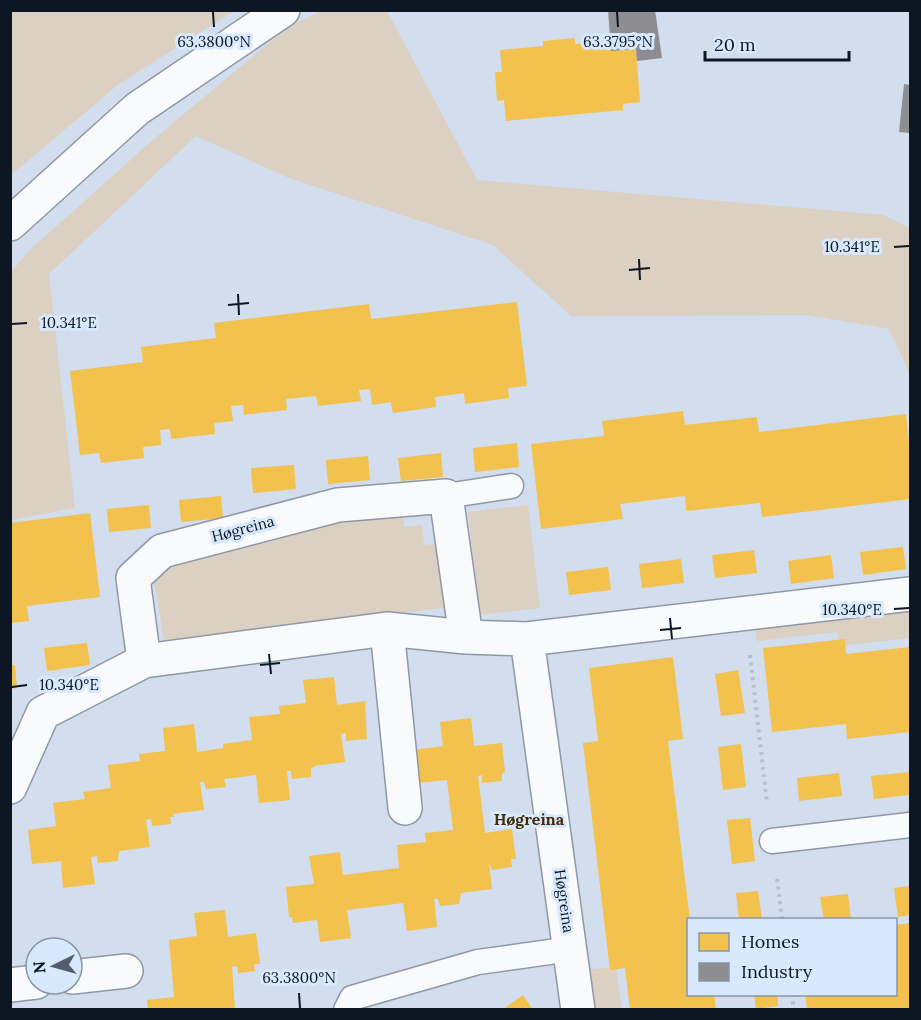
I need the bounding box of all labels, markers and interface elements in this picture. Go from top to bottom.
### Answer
scale bar [705,24,849,62]
text: 63.3800°N [177,32,251,51]
text: 63.3795°N [583,32,653,51]
text: 20 m [714,33,756,56]
text: 10.341°E [824,237,880,256]
text: 10.341°E [41,313,97,332]
street label: Høgreina [209,511,276,546]
text: 10.340°E [822,600,882,619]
text: 10.340°E [39,675,99,694]
district label: Høgreina [494,809,565,829]
street label: Høgreina [551,868,578,934]
legend [687,918,897,996]
text: Homes [741,930,799,953]
north arrow [24,936,84,996]
text: N [29,960,50,974]
text: Industry [741,960,813,983]
text: 63.3800°N [262,968,336,987]

